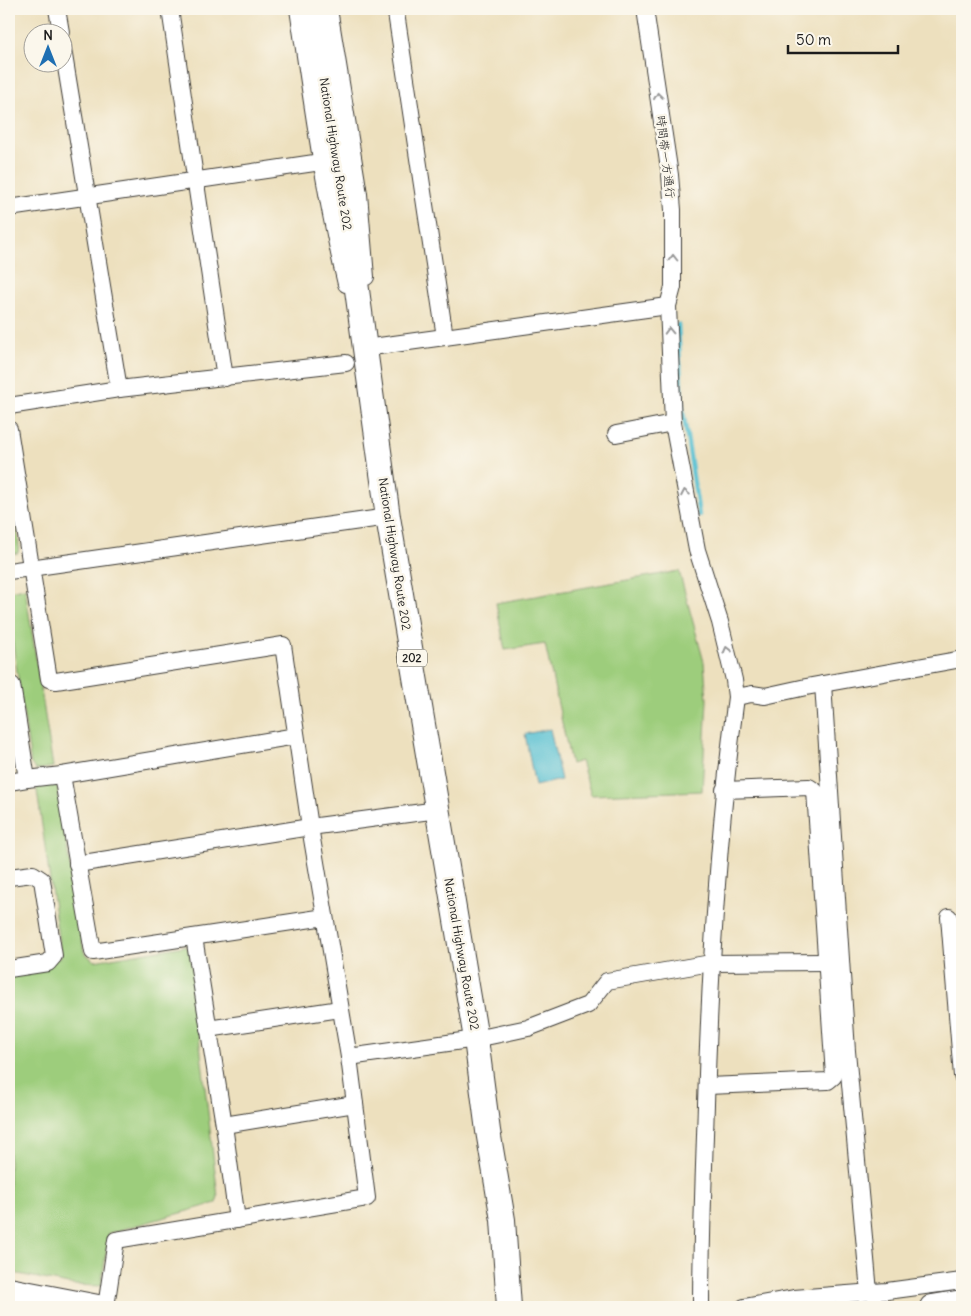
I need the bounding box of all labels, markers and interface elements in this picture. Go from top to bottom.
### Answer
north arrow [22,22,72,72]
scale bar [788,22,898,54]
text: N [43,26,53,44]
text: 50 m [796,30,831,49]
street label: National Highway Route 202 [317,77,356,232]
one-way arrow [654,92,664,101]
street label: 時間帯一方通行 [653,114,679,200]
one-way arrow [668,254,678,262]
one-way arrow [664,327,675,335]
street label: National Highway Route 202 [376,477,415,632]
one-way arrow [681,488,691,497]
one-way arrow [722,645,733,654]
road number: 202 [397,650,427,666]
street label: National Highway Route 202 [441,877,483,1032]

